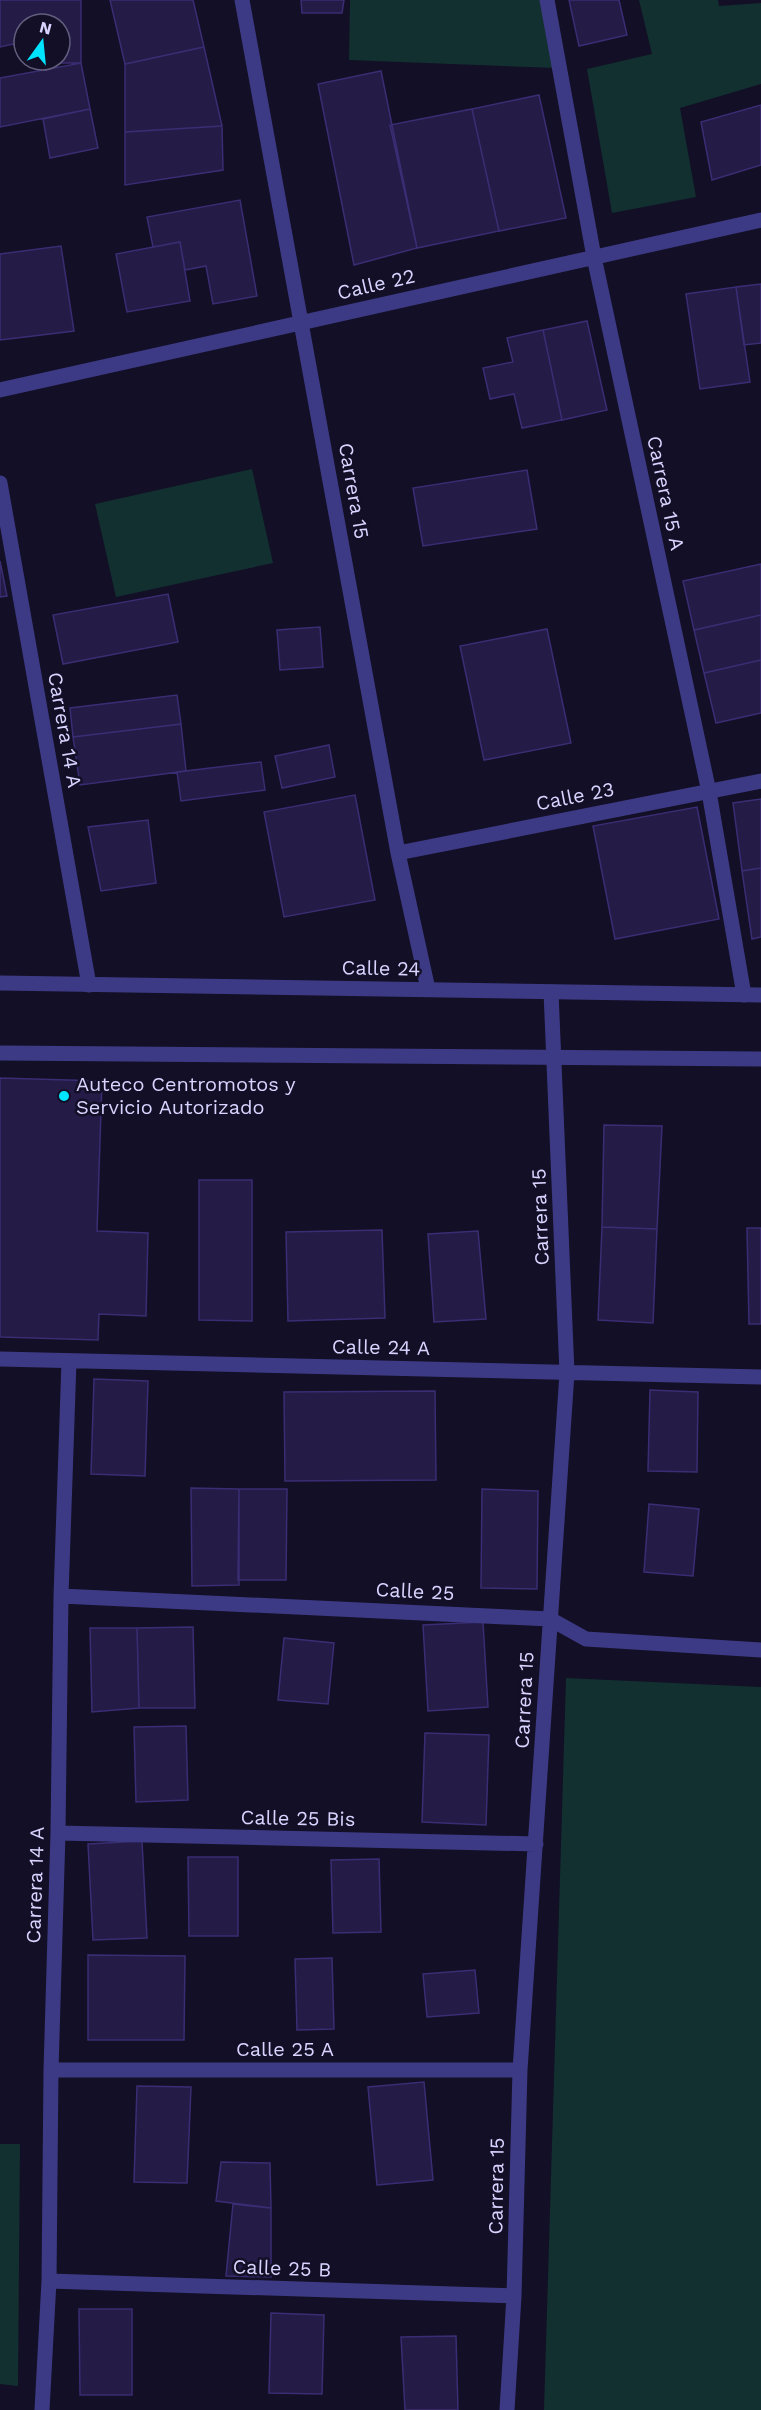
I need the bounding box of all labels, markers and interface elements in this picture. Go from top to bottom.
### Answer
north arrow [12,12,72,72]
text: N [38,17,54,39]
street label: Calle 22 [335,263,417,305]
street label: Carrera 15 A [642,434,690,552]
street label: Carrera 15 [334,441,374,541]
street label: Carrera 14 A [43,670,87,790]
street label: Calle 23 [534,777,616,815]
street label: Calle 24 [341,955,421,981]
place label: Auteco Centromotos y Servicio Autorizado [76,1072,296,1119]
marker: Auteco Centromotos y Servicio Autorizado [57,1089,71,1103]
street label: Carrera 15 [526,1168,554,1266]
street label: Calle 24 A [332,1334,430,1360]
street label: Calle 25 [375,1577,455,1605]
street label: Carrera 15 [509,1651,539,1749]
street label: Calle 25 Bis [240,1805,356,1831]
street label: Carrera 14 A [21,1826,49,1944]
street label: Calle 25 A [236,2037,334,2061]
street label: Carrera 15 [483,2137,509,2235]
street label: Calle 25 B [232,2254,332,2282]

